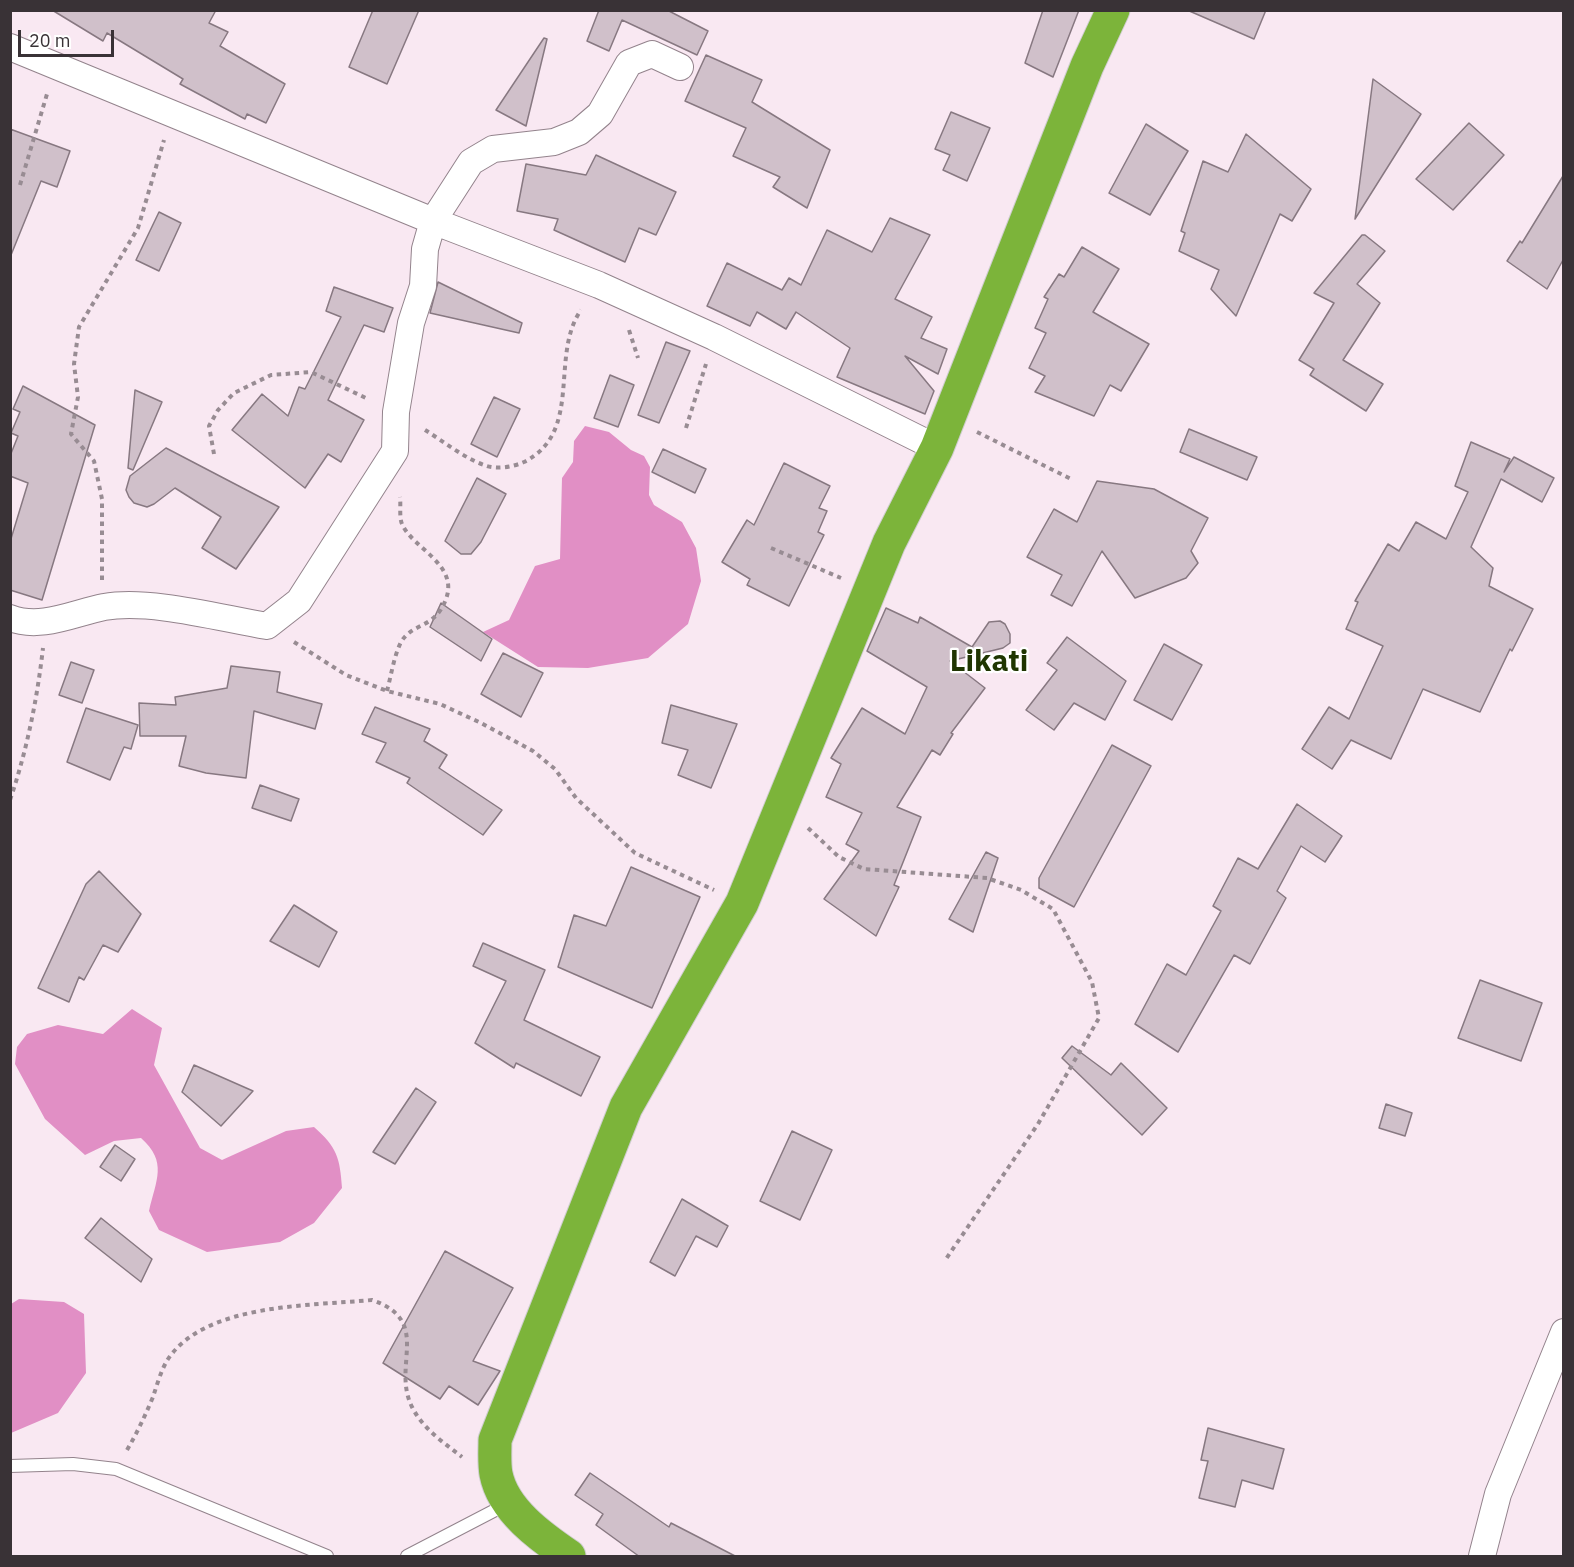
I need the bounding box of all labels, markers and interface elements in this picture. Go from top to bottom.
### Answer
scale bar [21,18,117,56]
text: 20 m [29,29,71,52]
district label: Likati [950,644,1028,680]

